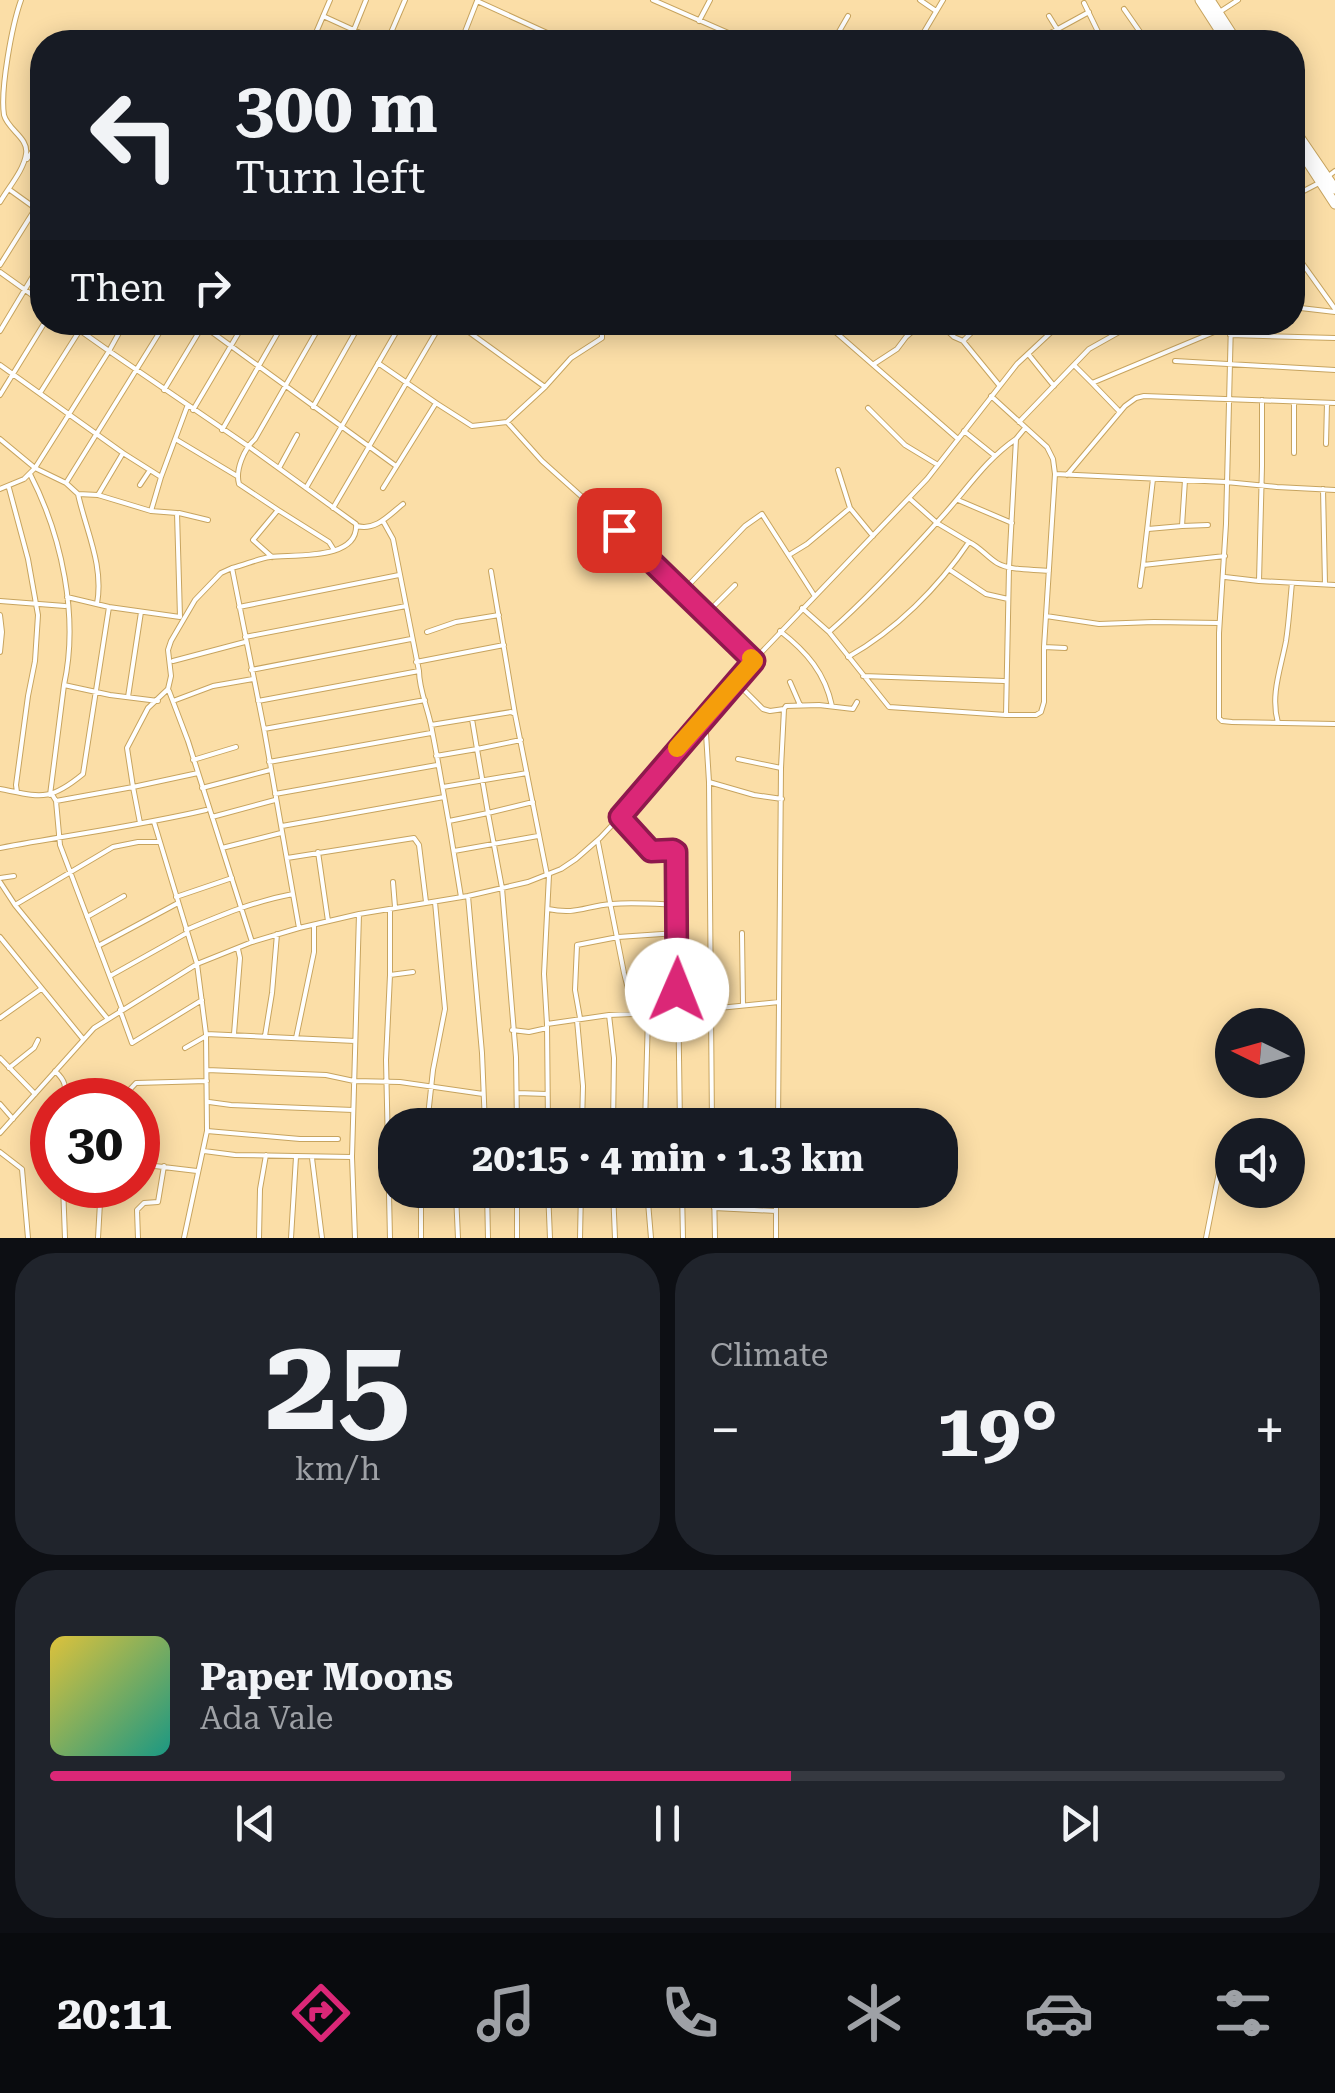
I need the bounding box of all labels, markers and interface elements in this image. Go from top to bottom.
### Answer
text: 300 m [235,67,438,149]
icon: left [70,70,200,200]
text: Turn left [235,151,425,204]
icon: right [185,260,240,315]
text: Then [70,266,165,310]
pin [577,488,662,573]
icon: arrive [592,503,647,558]
position arrow [625,938,729,1042]
north arrow [1215,1008,1305,1098]
map controls [1215,1008,1305,1208]
speed limit sign: 30 [30,1078,160,1208]
button: sound [1215,1118,1305,1208]
text: 20:15 · 4 min · 1.3 km [472,1136,864,1180]
text: 25 [265,1308,410,1461]
text: Climate [710,1336,828,1374]
text: 19° [937,1386,1058,1474]
text: − [710,1398,741,1462]
text: + [1254,1398,1285,1462]
text: km/h [295,1450,380,1488]
text: Paper Moons [200,1655,453,1699]
text: Ada Vale [200,1699,333,1737]
icon: previous [228,1796,283,1851]
icon: pause [640,1796,695,1851]
icon: next [1052,1796,1107,1851]
icon: directions [286,1978,356,2048]
icon: music [471,1978,541,2048]
icon: phone [655,1978,725,2048]
icon: climate [839,1978,909,2048]
icon: car [1024,1978,1094,2048]
icon: filters [1208,1978,1278,2048]
text: 20:11 [57,1987,172,2040]

